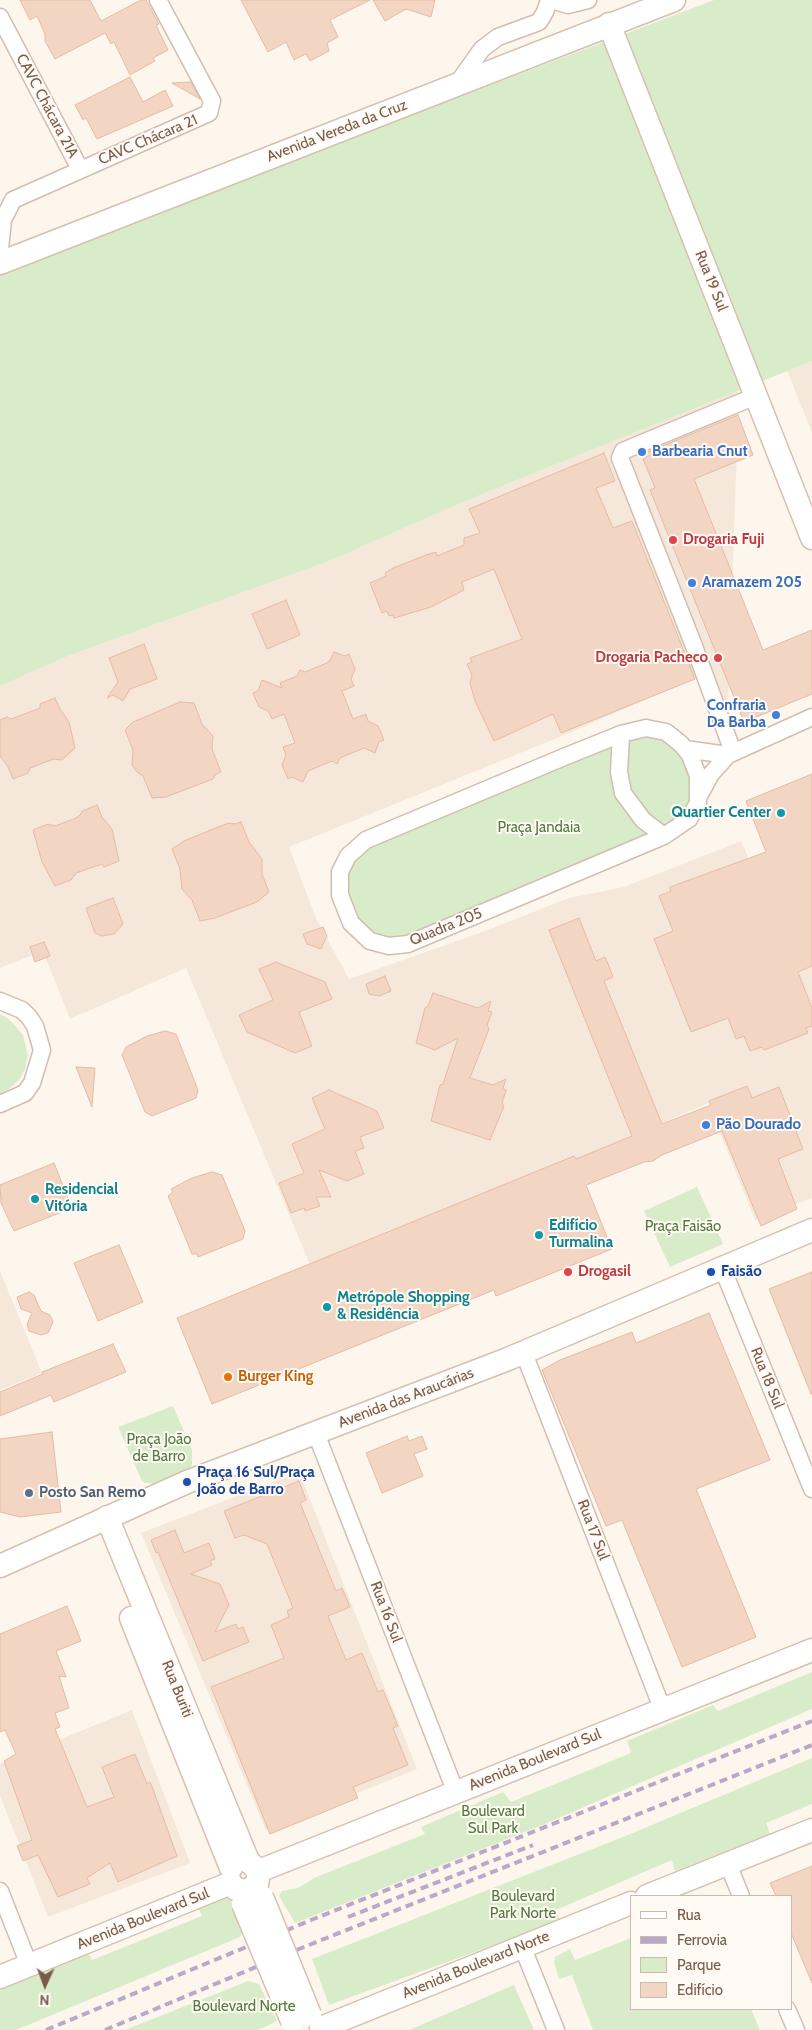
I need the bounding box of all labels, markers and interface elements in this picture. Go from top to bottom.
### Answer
street label: CAVC Chácara 21A [12,51,82,161]
street label: Avenida Vereda da Cruz [264,96,410,166]
street label: CAVC Chácara 21 [96,111,200,169]
street label: Rua 19 Sul [691,248,731,314]
place label: Barbearia Cnut [652,443,748,461]
marker: Barbearia Cnut [636,446,648,458]
place label: Drogaria Fuji [683,531,764,549]
marker: Drogaria Fuji [667,534,679,546]
place label: Aramazem 205 [702,574,802,592]
marker: Aramazem 205 [686,577,698,589]
place label: Drogaria Pacheco [595,649,708,667]
marker: Drogaria Pacheco [712,652,724,664]
place label: Confraria Da Barba [707,697,766,732]
marker: Confraria Da Barba [770,709,782,721]
place label: Quartier Center [671,804,771,822]
marker: Quartier Center [775,807,787,819]
park label: Praça Jandaia [498,819,580,837]
street label: Quadra 205 [407,904,485,950]
place label: Pão Dourado [716,1116,801,1134]
marker: Pão Dourado [700,1119,712,1131]
place label: Residencial Vitória [45,1181,118,1216]
marker: Residencial Vitória [29,1193,41,1205]
place label: Edifício Turmalina [549,1217,613,1252]
park label: Praça Faisão [645,1218,721,1236]
marker: Edifício Turmalina [533,1229,545,1241]
place label: Drogasil [578,1263,631,1281]
place label: Faisão [721,1263,762,1281]
marker: Drogasil [562,1266,574,1278]
marker: Faisão [705,1266,717,1278]
place label: Metrópole Shopping & Residência [337,1289,470,1324]
marker: Metrópole Shopping & Residência [321,1301,333,1313]
street label: Rua 18 Sul [747,1345,787,1411]
street label: Avenida das Araucárias [336,1364,476,1432]
place label: Burger King [238,1368,313,1386]
marker: Burger King [222,1371,234,1383]
park label: Praça João de Barro [127,1431,191,1466]
place label: Praça 16 Sul/Praça João de Barro [197,1464,315,1499]
marker: Praça 16 Sul/Praça João de Barro [181,1476,193,1488]
place label: Posto San Remo [39,1484,146,1502]
marker: Posto San Remo [23,1487,35,1499]
street label: Rua 17 Sul [573,1497,613,1563]
street label: Rua 16 Sul [366,1579,406,1645]
street label: Rua Buriti [157,1658,197,1720]
street label: Avenida Boulevard Sul [466,1725,604,1795]
park label: Boulevard Sul Park [461,1803,525,1838]
street label: Avenida Boulevard Sul [74,1884,212,1954]
park label: Boulevard Park Norte [490,1888,556,1923]
legend [630,1895,792,2010]
text: Rua [677,1906,701,1924]
street label: Avenida Boulevard Norte [400,1927,552,2003]
text: Ferrovia [677,1931,727,1949]
text: Parque [677,1956,721,1974]
north arrow [20,1960,70,2010]
text: Edifício [677,1981,723,1999]
text: N [39,1991,50,2009]
park label: Boulevard Norte [193,1998,295,2016]

